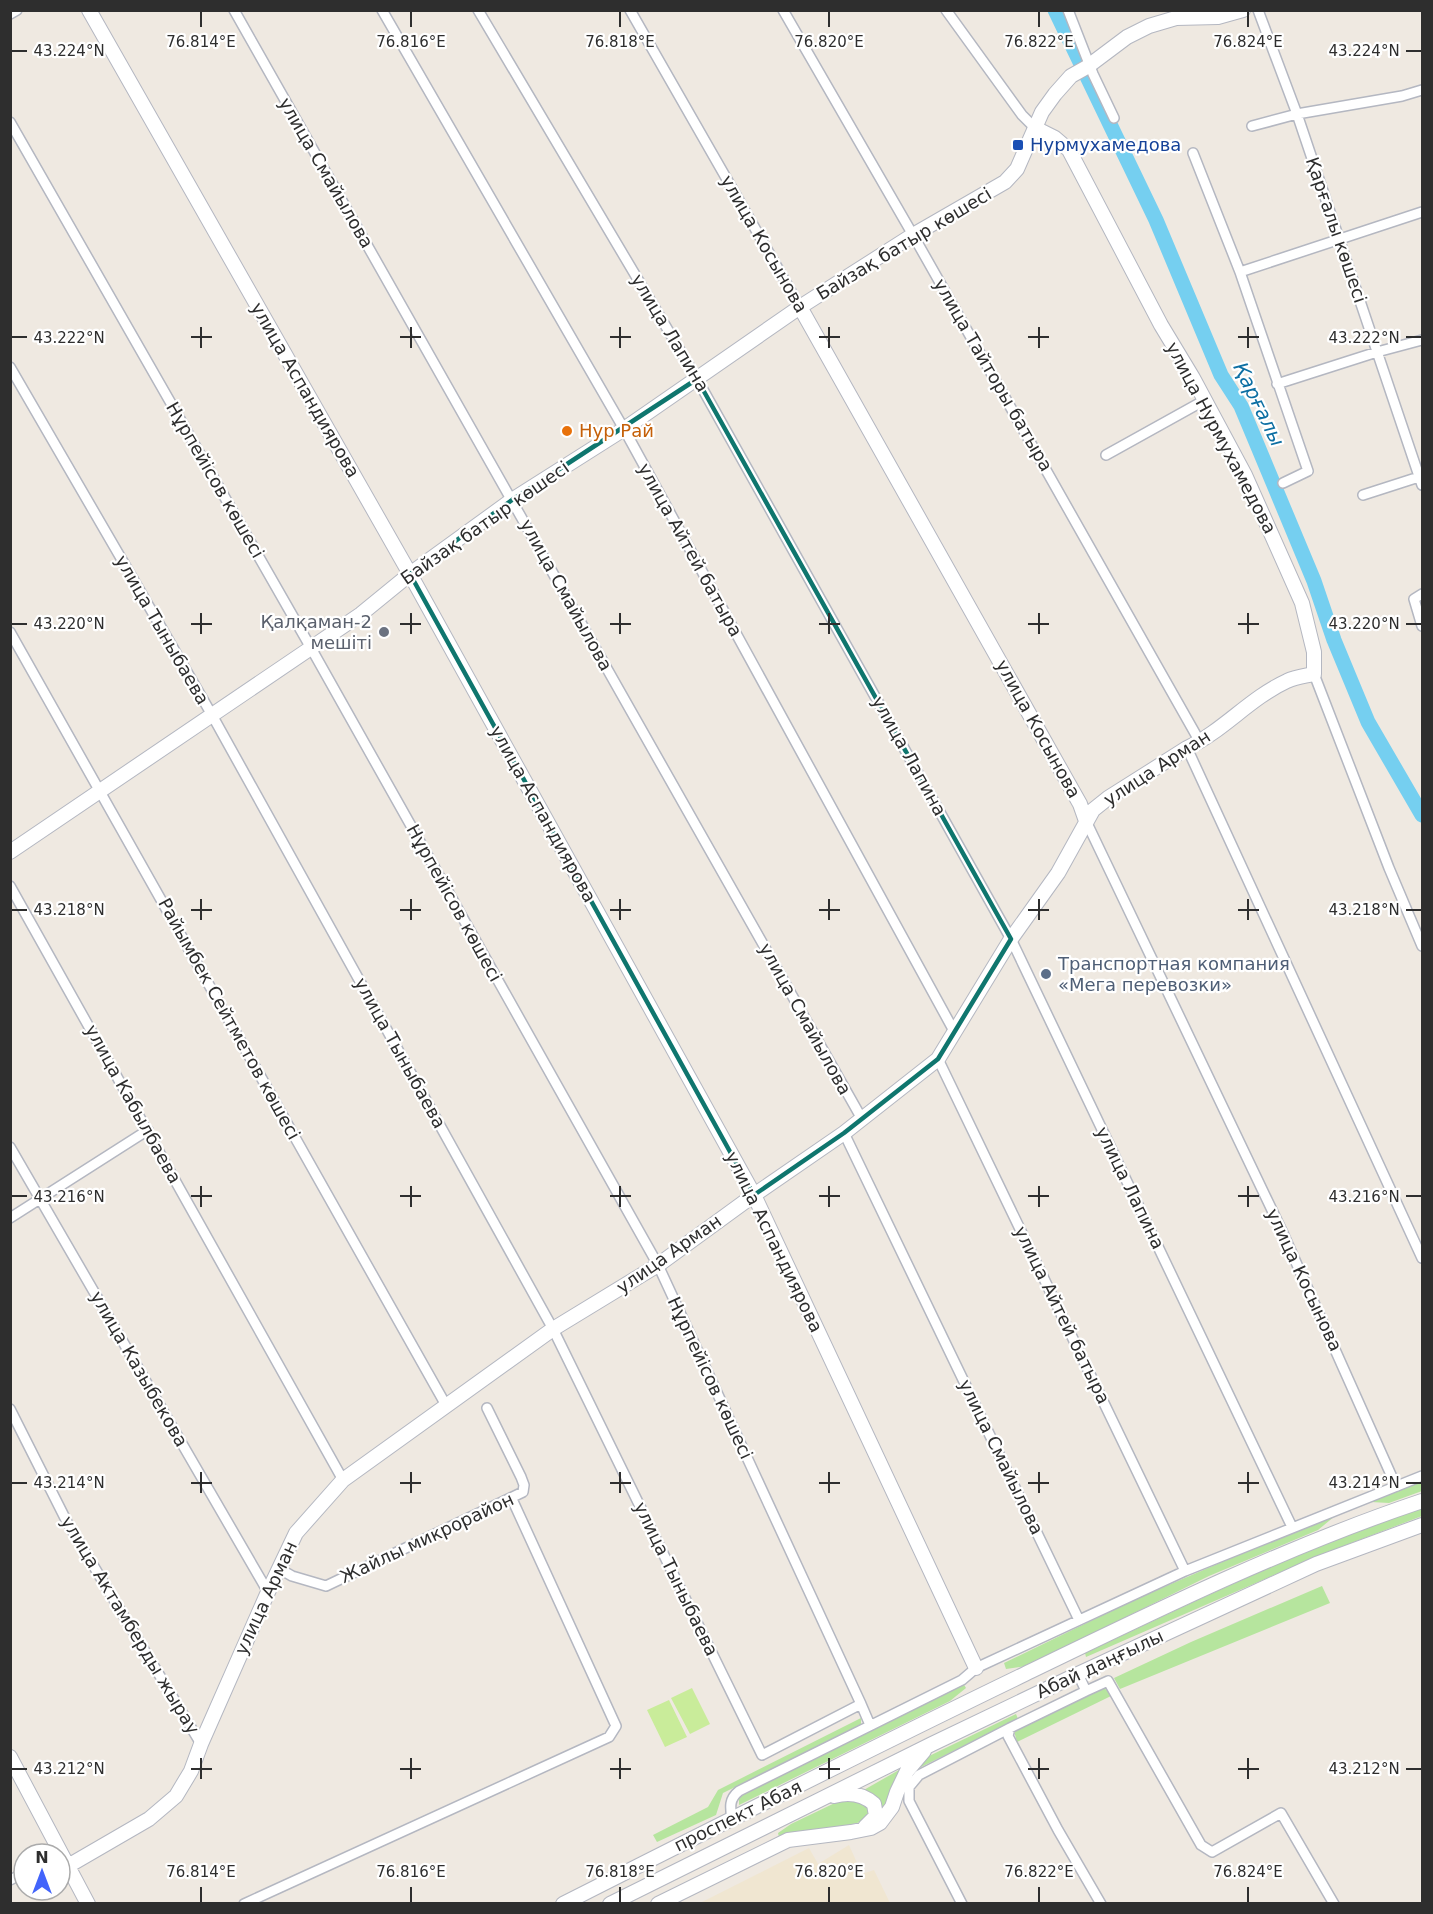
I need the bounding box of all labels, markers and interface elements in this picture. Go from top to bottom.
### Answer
text: 76.814°E [166,33,236,51]
text: 76.816°E [376,33,446,51]
text: 76.818°E [585,33,655,51]
text: 76.820°E [794,33,864,51]
text: 76.822°E [1004,33,1074,51]
text: 76.824°E [1213,33,1283,51]
text: 43.224°N [33,42,105,60]
text: 43.224°N [1328,42,1400,60]
street label: улица Смайылова [275,94,378,252]
place label: Нурмухамедова [1030,134,1181,155]
marker: Нурмухамедова [1011,138,1025,152]
street label: Қарғалы көшесі [1302,154,1371,305]
street label: улица Косынова [717,171,812,316]
street label: Байзақ батыр көшесі [812,183,995,304]
street label: улица Лапина [627,270,714,395]
street label: улица Тайторы батыра [930,275,1057,475]
street label: улица Аспандиярова [247,298,364,481]
text: 43.222°N [33,329,105,347]
text: 43.222°N [1328,329,1400,347]
street label: улица Нурмухамедова [1162,338,1281,537]
water label: Қарғалы [1228,358,1290,450]
street label: Нұрпейісов көшесі [162,398,269,562]
place label: Нур Рай [579,420,654,441]
marker: Нур Рай [560,424,574,438]
street label: Байзақ батыр көшесі [397,456,573,589]
street label: улица Айтей батыра [634,459,747,640]
street label: улица Смайылова [516,515,617,674]
street label: улица Тыныбаева [111,551,214,708]
place label: Қалқаман-2 мешіті [260,611,372,653]
text: 43.220°N [33,615,105,633]
text: 43.220°N [1328,615,1400,633]
marker: Қалқаман-2 мешіті [377,625,391,639]
street label: улица Косынова [992,656,1085,802]
street label: улица Лапина [868,692,951,819]
street label: улица Аспандиярова [486,722,601,906]
street label: улица Арман [1099,725,1214,810]
street label: Нұрпейісов көшесі [402,820,506,985]
street label: Райымбек Сейтметов көшесі [154,894,305,1143]
text: 43.218°N [33,901,105,919]
text: 43.218°N [1328,901,1400,919]
street label: улица Смайылова [755,939,856,1098]
place label: Транспортная компания «Мега перевозки» [1057,953,1290,995]
marker: Транспортная компания «Мега перевозки» [1039,967,1053,981]
street label: улица Тыныбаева [350,974,451,1132]
street label: улица Кабылбаева [81,1021,186,1187]
street label: улица Лапина [1092,1123,1169,1252]
street label: улица Аспандиярова [721,1148,827,1336]
text: 43.216°N [33,1188,105,1206]
text: 43.216°N [1328,1188,1400,1206]
street label: улица Косынова [1262,1205,1347,1355]
street label: улица Арман [612,1210,725,1297]
street label: улица Айтей батыра [1010,1222,1115,1407]
street label: улица Казыбекова [86,1287,193,1450]
street label: Нұрпейісов көшесі [664,1293,757,1462]
street label: улица Смайылова [955,1376,1048,1538]
text: 43.214°N [33,1474,105,1492]
text: 43.214°N [1328,1474,1400,1492]
street label: Жайлы микрорайон [337,1488,517,1587]
street label: улица Тыныбаева [630,1498,723,1659]
street label: улица Актамберды жырау [57,1512,204,1738]
street label: улица Арман [230,1538,301,1658]
street label: Абай даңғылы [1033,1625,1167,1702]
text: 43.212°N [33,1760,105,1778]
text: 43.212°N [1328,1760,1400,1778]
street label: проспект Абая [671,1776,805,1856]
north arrow [12,1842,72,1902]
text: N [35,1848,49,1867]
text: 76.814°E [166,1863,236,1881]
text: 76.816°E [376,1863,446,1881]
text: 76.818°E [585,1863,655,1881]
text: 76.820°E [794,1863,864,1881]
text: 76.822°E [1004,1863,1074,1881]
text: 76.824°E [1213,1863,1283,1881]

